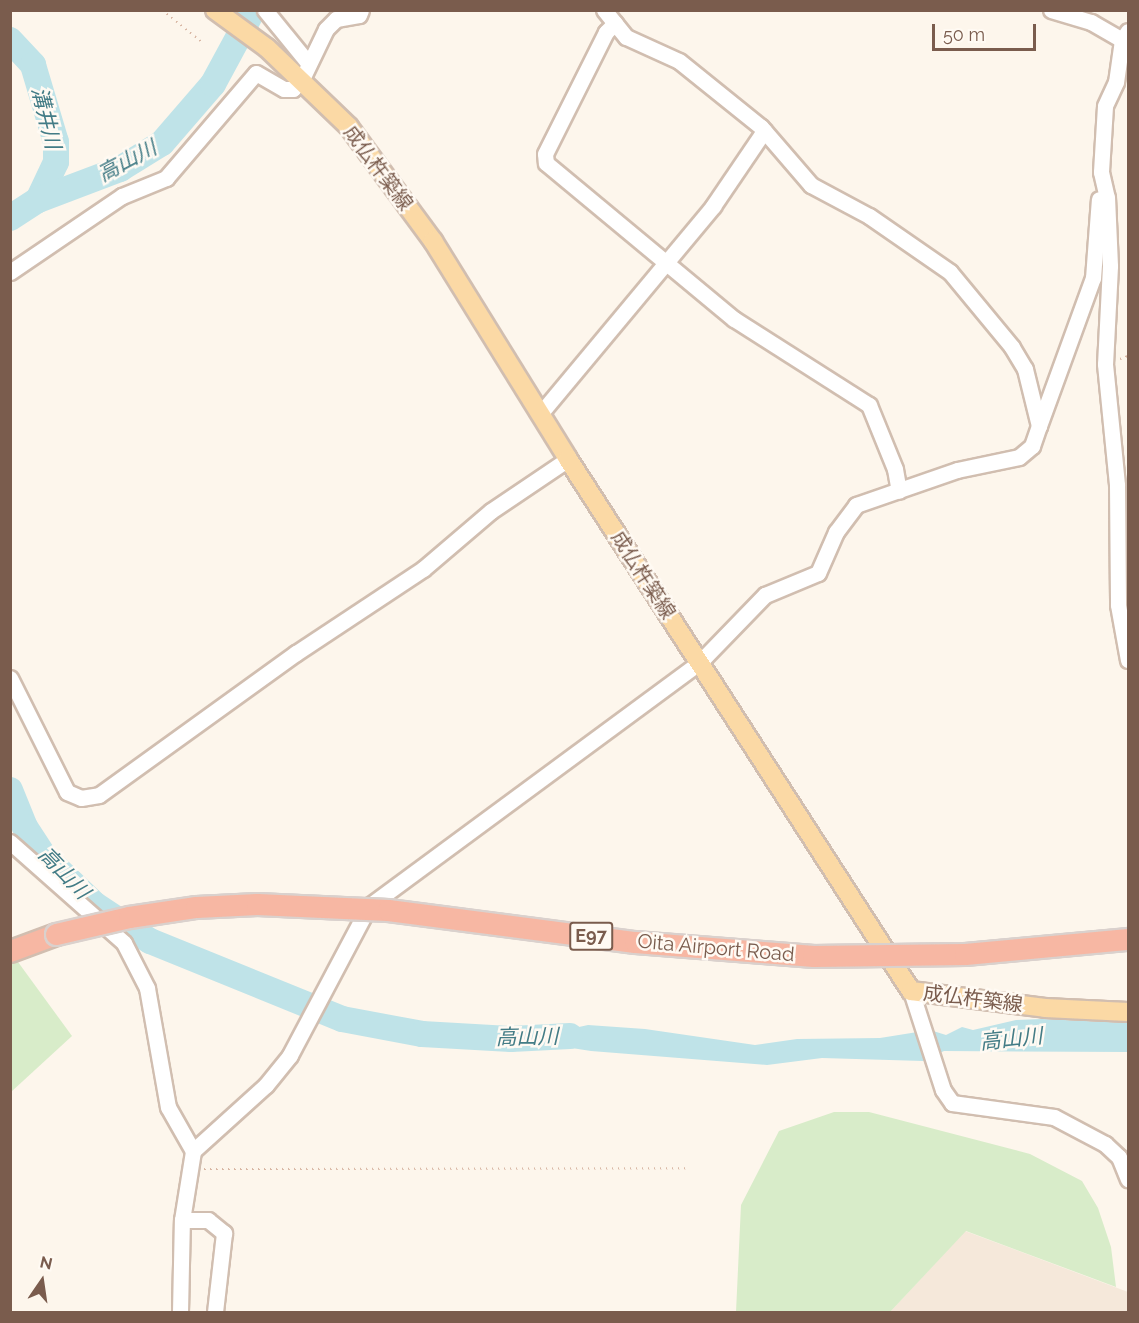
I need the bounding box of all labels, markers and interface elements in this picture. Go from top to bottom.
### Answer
scale bar [935,12,1038,50]
text: 50 m [943,24,985,45]
water label: 溝井川 [26,84,66,152]
street label: 成仏杵築線 [338,121,418,215]
water label: 高山川 [93,135,161,187]
street label: 成仏杵築線 [606,527,680,623]
water label: 高山川 [33,842,95,904]
road number: E97 [568,921,614,951]
street label: Oita Airport Road [636,929,796,967]
street label: 成仏杵築線 [922,981,1024,1017]
water label: 高山川 [978,1023,1044,1055]
water label: 高山川 [495,1024,559,1050]
north arrow [12,1251,72,1311]
text: N [38,1252,54,1274]

